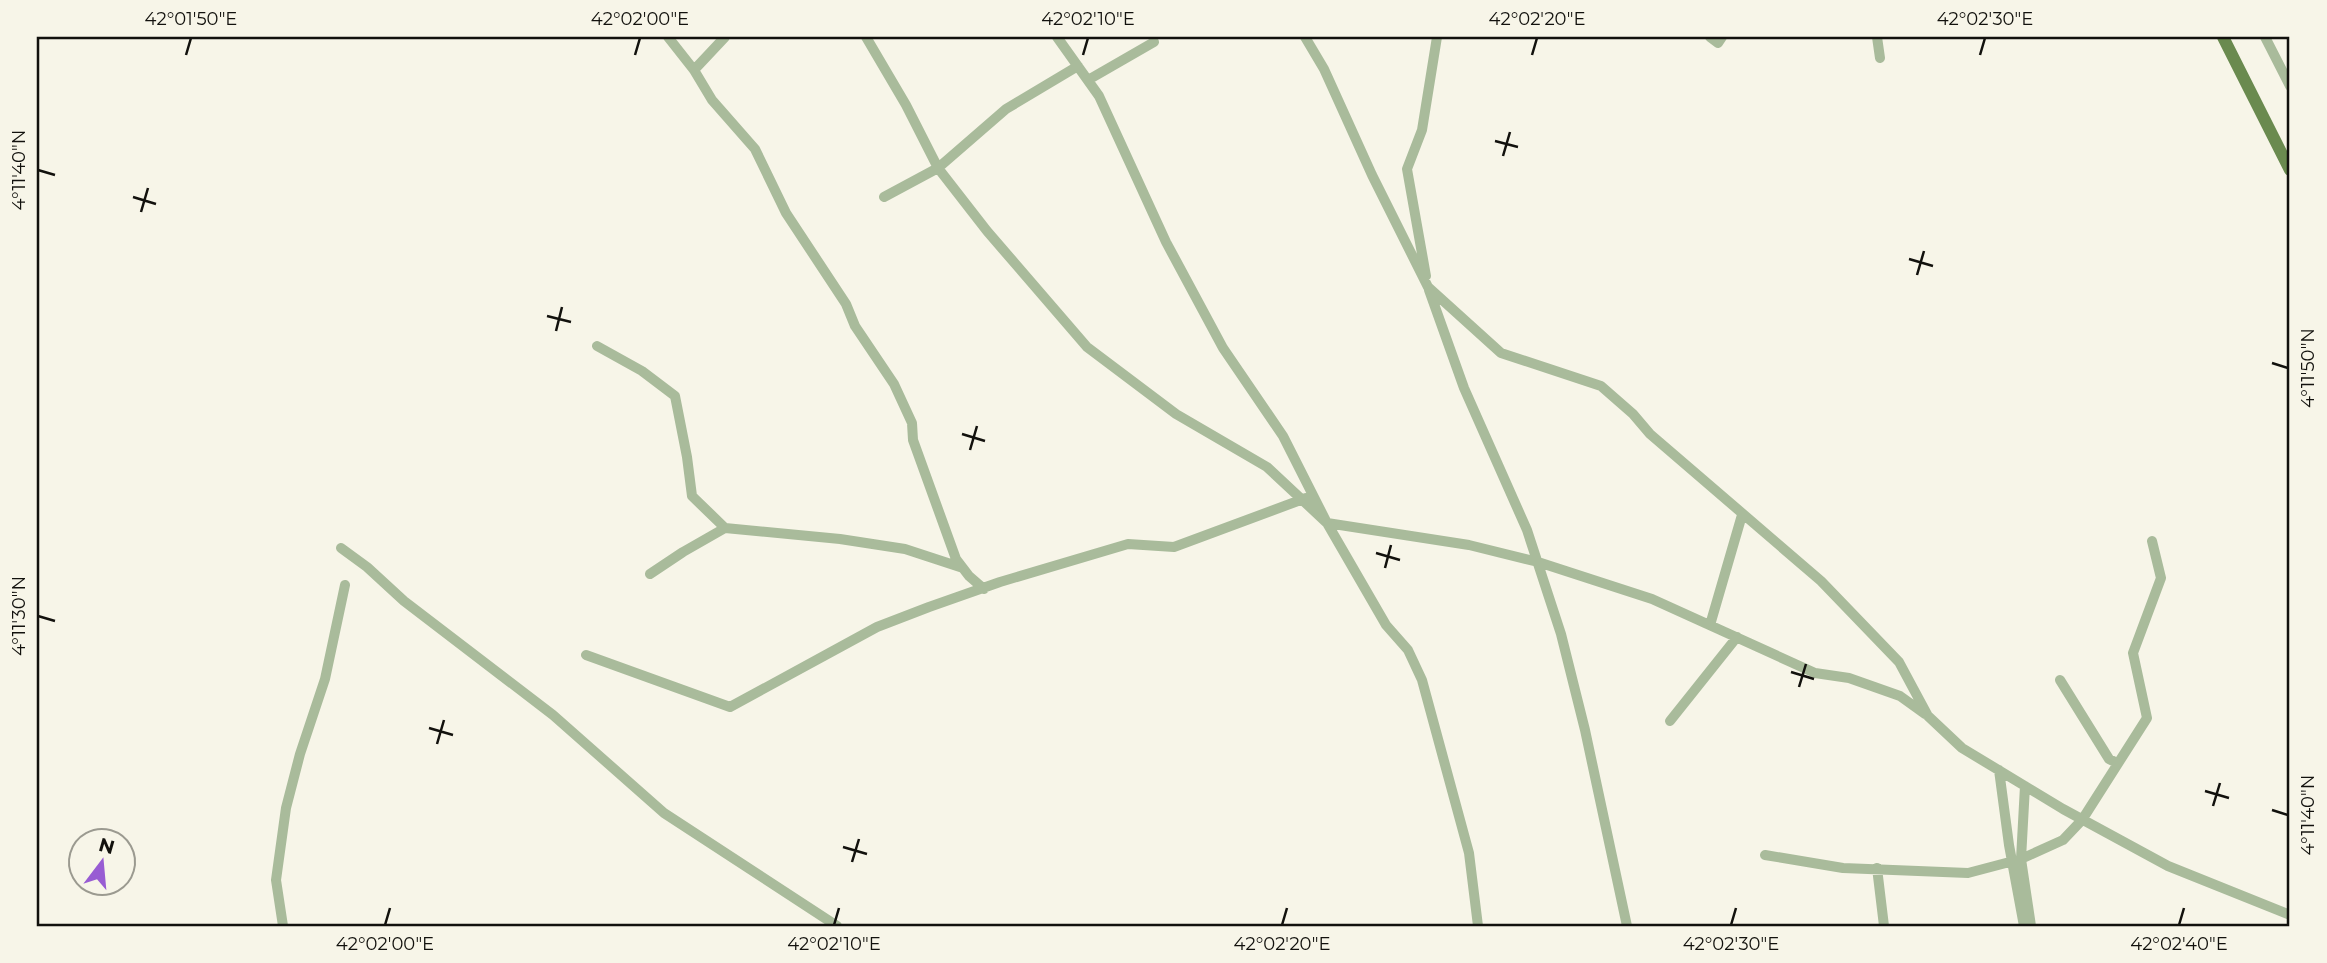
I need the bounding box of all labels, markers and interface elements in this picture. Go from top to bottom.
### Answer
text: 42°01'50"E [145,8,237,30]
text: 42°02'00"E [591,8,689,30]
text: 42°02'10"E [1041,8,1135,30]
text: 42°02'20"E [1489,8,1585,30]
text: 42°02'30"E [1937,8,2033,30]
text: 4°11'40"N [8,130,30,210]
text: 4°11'50"N [2297,328,2319,408]
text: 4°11'30"N [8,576,30,656]
text: 4°11'40"N [2297,775,2319,855]
north arrow [66,827,136,897]
text: N [96,833,117,859]
text: 42°02'00"E [336,933,434,955]
text: 42°02'10"E [787,933,881,955]
text: 42°02'20"E [1234,933,1330,955]
text: 42°02'30"E [1683,933,1779,955]
text: 42°02'40"E [2130,933,2228,955]

